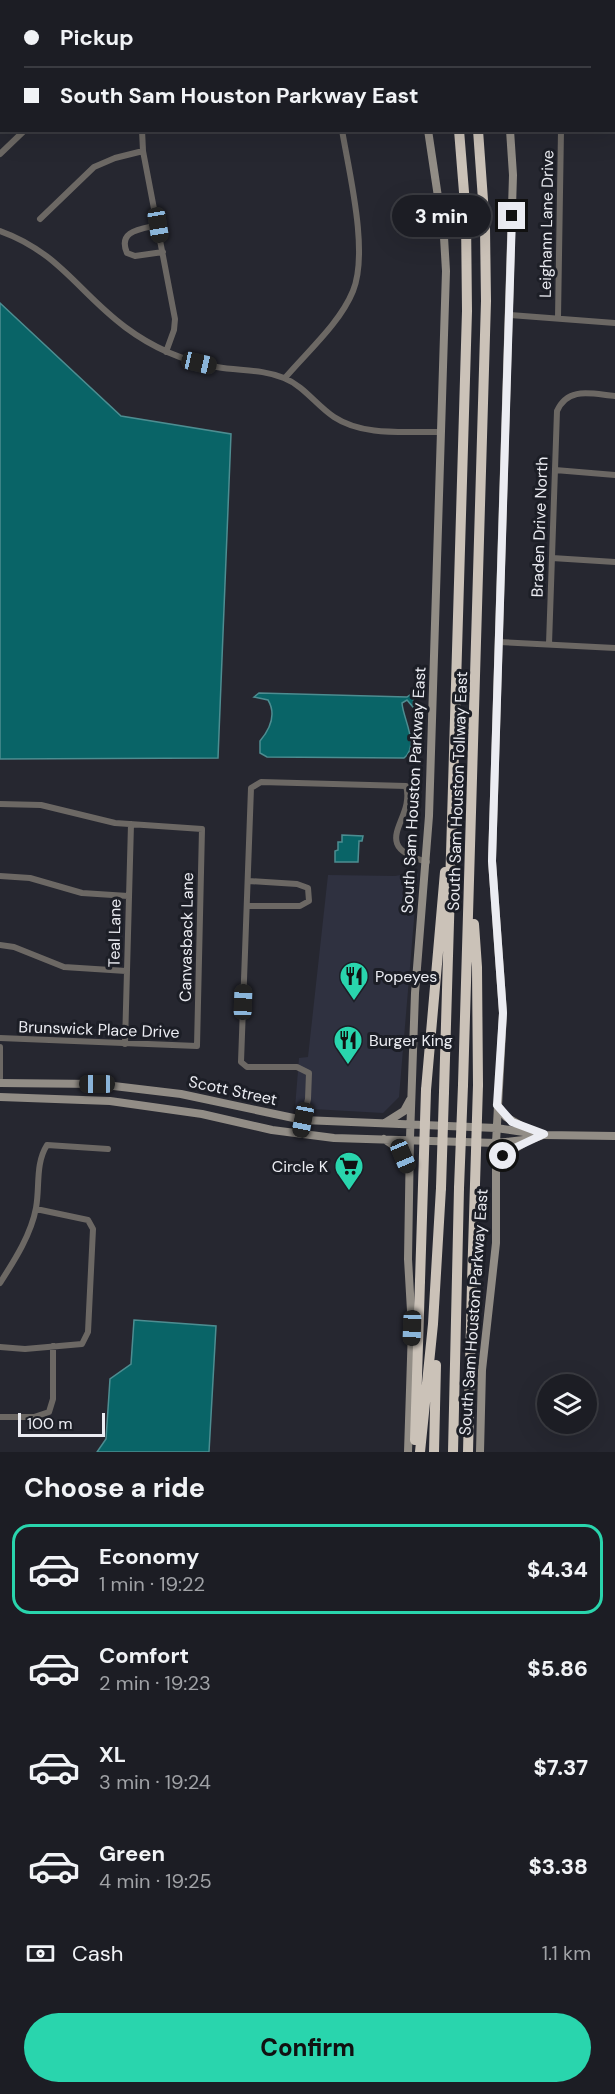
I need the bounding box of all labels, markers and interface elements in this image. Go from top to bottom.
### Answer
text: Pickup [60,23,134,52]
text: South Sam Houston Parkway East [60,81,419,110]
street label: Leighann Lane Drive [535,150,558,298]
callout: 3 min [392,195,491,237]
route end [498,202,525,229]
text: 3 min [415,203,468,229]
car [146,206,170,244]
car [179,350,219,376]
street label: Braden Drive North [527,456,552,598]
street label: South Sam Houston Parkway East [397,666,430,914]
street label: South Sam Houston Tollway East [443,671,472,911]
street label: Canvasback Lane [175,872,198,1002]
street label: Teal Lane [103,899,126,967]
restaurant icon: Popeyes [338,960,370,1002]
place label: Popeyes [375,966,437,987]
car [233,984,253,1020]
street label: Brunswick Place Drive [18,1016,180,1043]
restaurant icon: Burger King [332,1024,364,1066]
place label: Burger King [369,1030,453,1051]
street label: Scott Street [187,1071,279,1110]
car [79,1075,115,1093]
car [291,1101,315,1139]
car [388,1136,418,1176]
route start [489,1142,516,1169]
supermarket icon: Circle K [333,1150,365,1192]
place label: Circle K [272,1156,328,1177]
street label: South Sam Houston Parkway East [454,1188,493,1436]
car [402,1310,422,1346]
map controls [537,1374,597,1434]
button: layers [537,1374,597,1434]
scale bar [18,1410,105,1438]
text: 100 m [27,1413,72,1434]
text: Choose a ride [24,1470,205,1505]
icon: car [27,1542,81,1596]
text: Economy [99,1542,199,1571]
text: $4.34 [527,1555,588,1584]
text: 1 min · 19:22 [99,1571,205,1597]
icon: car [27,1641,81,1695]
text: Comfort [99,1641,189,1670]
text: $5.86 [527,1654,588,1683]
text: 2 min · 19:23 [99,1670,211,1696]
icon: car [27,1740,81,1794]
text: XL [99,1740,126,1769]
text: $7.37 [534,1753,588,1782]
text: 3 min · 19:24 [99,1769,211,1795]
icon: car [27,1839,81,1893]
text: Green [99,1839,165,1868]
text: $3.38 [528,1852,588,1881]
text: 4 min · 19:25 [99,1868,212,1894]
icon: cash [24,1937,57,1970]
text: Cash [72,1939,123,1968]
text: 1.1 km [542,1940,591,1966]
button: Confirm [24,2013,591,2082]

